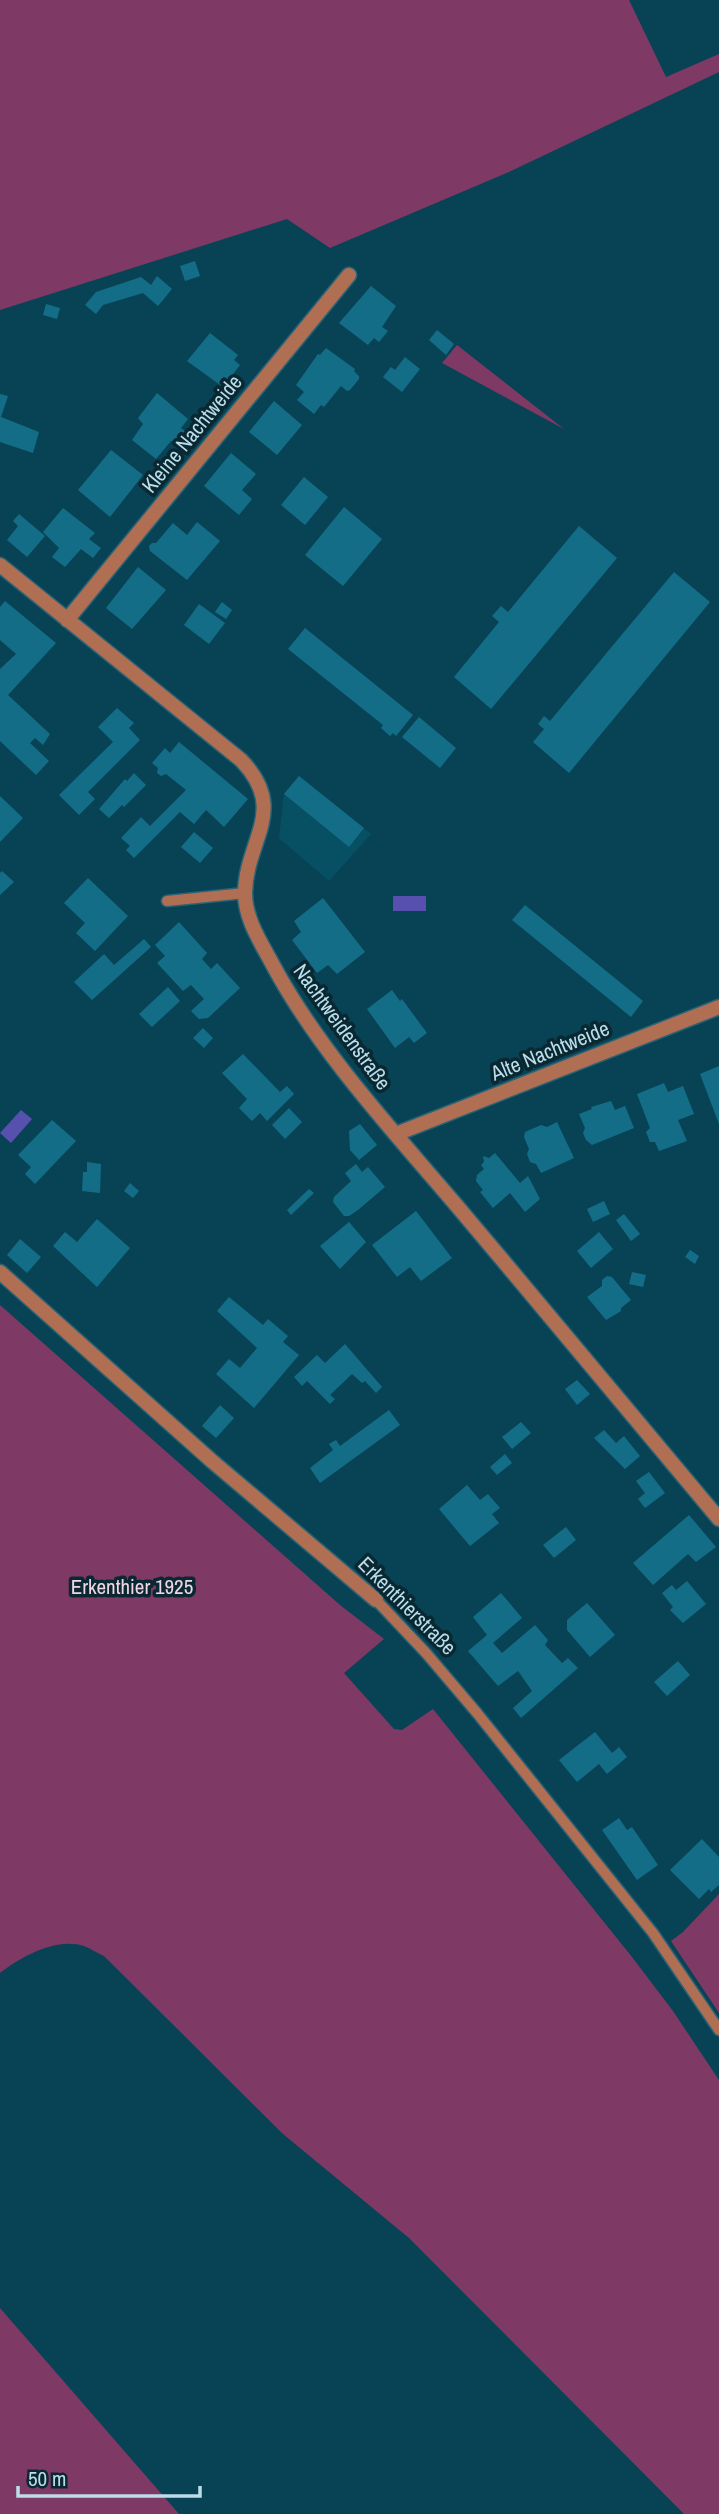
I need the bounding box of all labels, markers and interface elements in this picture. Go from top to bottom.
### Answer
street label: Kleine Nachtweide [135,368,248,499]
street label: Nachtweidenstraße [287,958,398,1096]
street label: Alte Nachtweide [485,1014,613,1088]
street label: Erkenthierstraße [352,1550,463,1661]
park label: Erkenthier 1925 [71,1572,193,1601]
scale bar [18,2454,200,2498]
text: 50 m [28,2464,66,2493]

